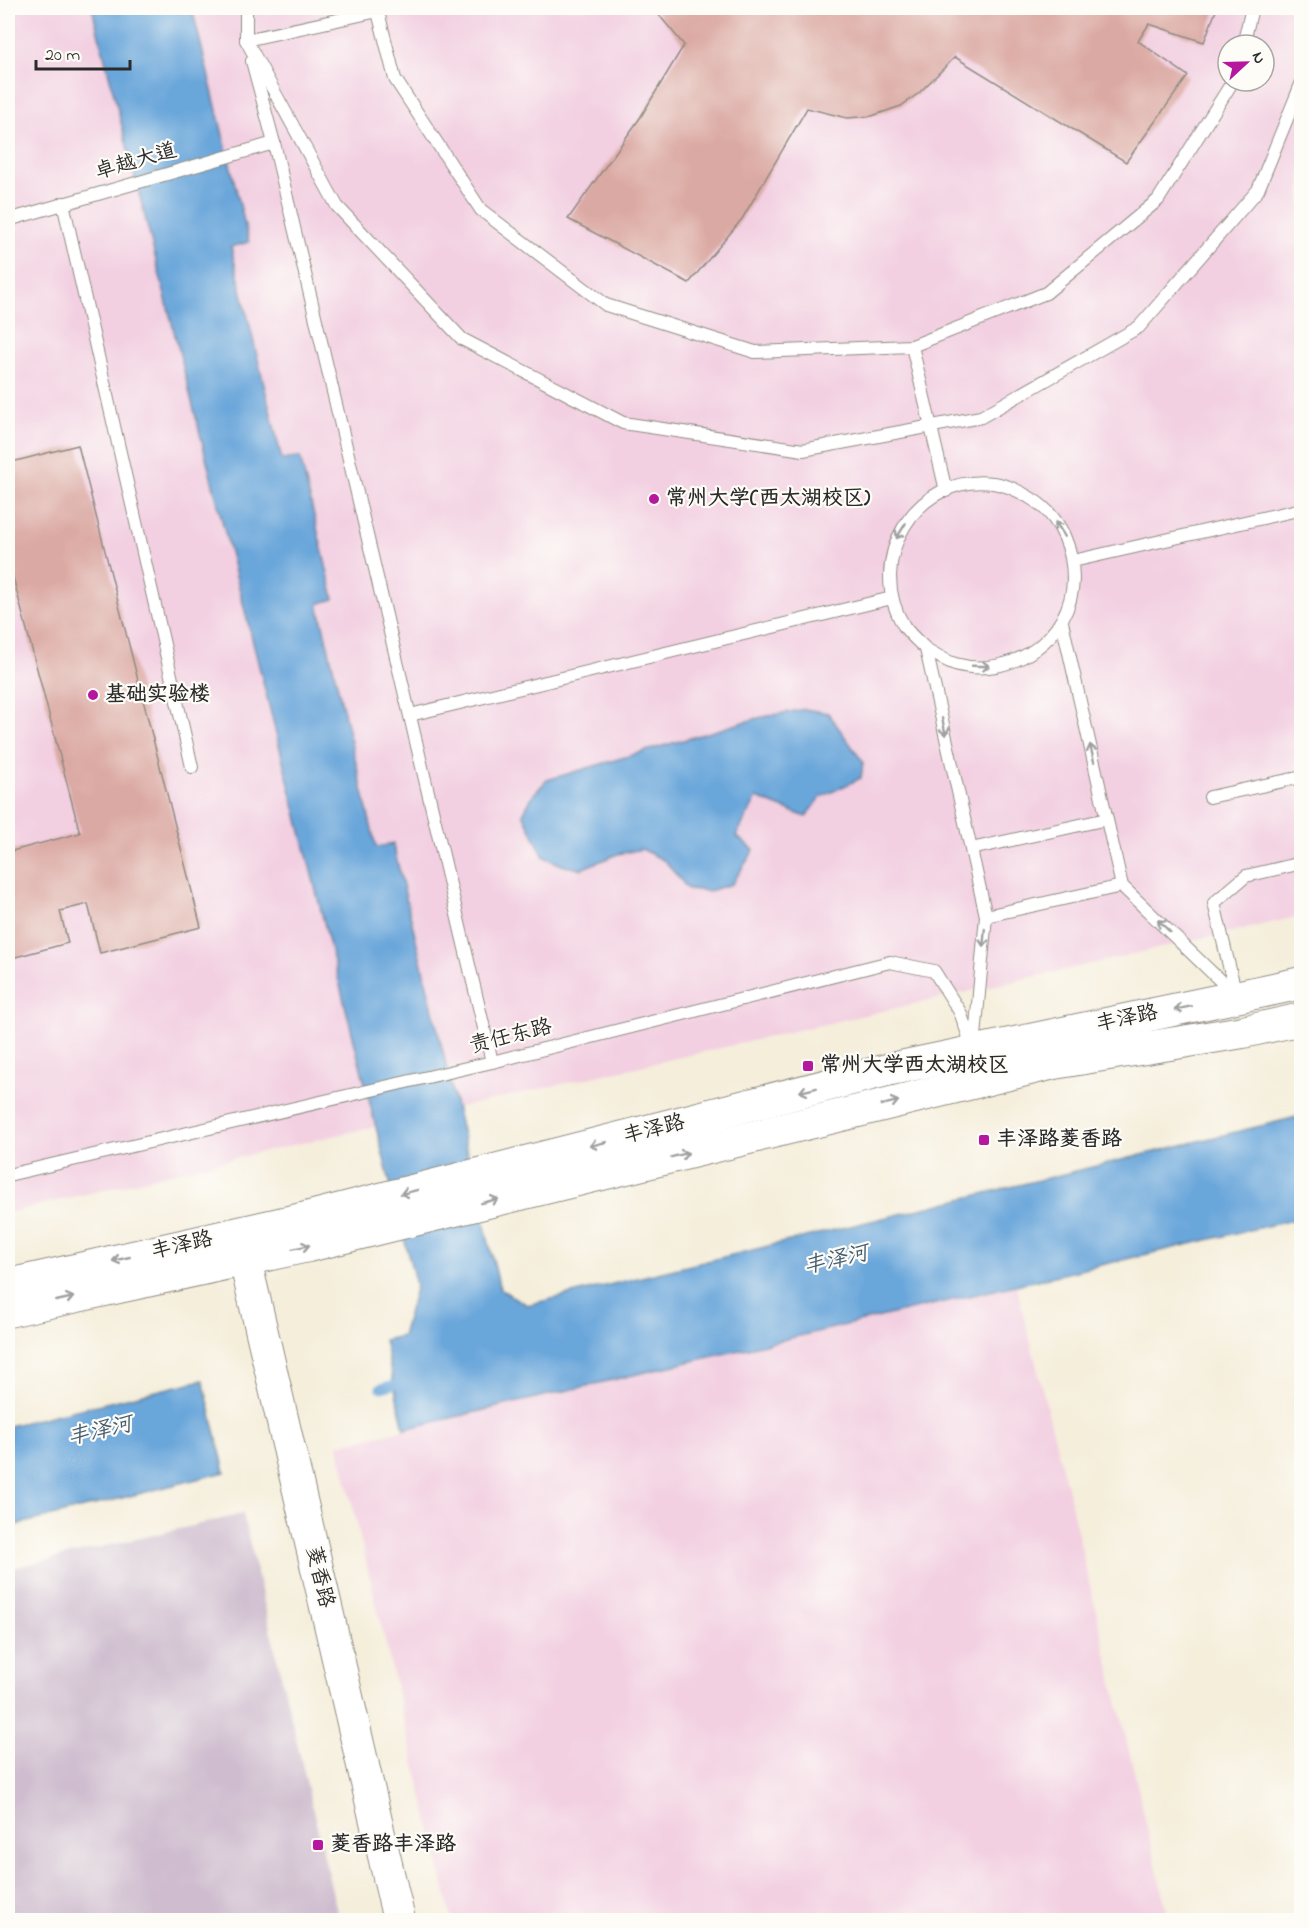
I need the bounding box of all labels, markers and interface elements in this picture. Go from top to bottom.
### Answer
scale bar [36,33,130,71]
north arrow [1216,33,1276,93]
text: 20 m [45,43,80,69]
text: N [1245,49,1271,68]
street label: 卓越大道 [91,136,181,188]
place label: 常州大学(西太湖校区) [666,484,871,514]
marker: 常州大学(西太湖校区) [647,492,661,506]
one-way arrow [1054,521,1066,538]
one-way arrow [895,522,907,539]
one-way arrow [970,661,990,672]
place label: 基础实验楼 [105,680,210,710]
marker: 基础实验楼 [86,688,100,702]
one-way arrow [938,717,950,736]
one-way arrow [1085,743,1097,762]
one-way arrow [1156,919,1171,934]
one-way arrow [978,928,989,948]
street label: 丰泽路 [1093,998,1161,1040]
one-way arrow [1173,1002,1192,1014]
street label: 责任东路 [467,1012,555,1062]
place label: 常州大学西太湖校区 [820,1051,1009,1081]
marker: 常州大学西太湖校区 [801,1059,815,1073]
one-way arrow [799,1085,818,1097]
one-way arrow [880,1097,899,1109]
street label: 丰泽路 [620,1108,688,1152]
place label: 丰泽路菱香路 [996,1125,1122,1155]
marker: 丰泽路菱香路 [977,1133,991,1147]
one-way arrow [589,1138,608,1150]
one-way arrow [670,1148,689,1160]
one-way arrow [400,1186,419,1198]
one-way arrow [481,1194,500,1206]
street label: 丰泽路 [148,1224,216,1268]
water label: 丰泽河 [800,1237,875,1284]
one-way arrow [291,1241,310,1252]
one-way arrow [112,1254,131,1266]
one-way arrow [55,1292,74,1304]
water label: 丰泽河 [64,1408,139,1455]
street label: 菱香路 [297,1543,341,1611]
place label: 菱香路丰泽路 [330,1830,456,1860]
marker: 菱香路丰泽路 [311,1838,325,1852]

